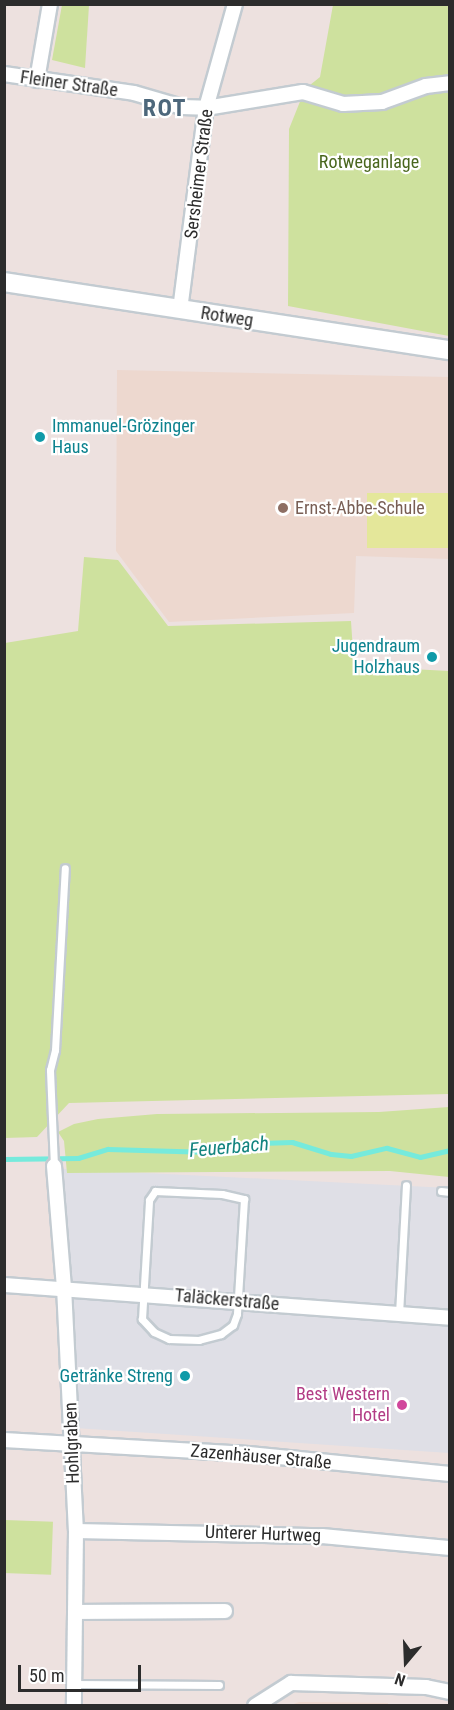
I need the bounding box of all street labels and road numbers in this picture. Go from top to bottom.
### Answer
street label: Fleiner Straße [19,66,119,102]
street label: Sersheimer Straße [180,108,218,240]
street label: Rotweg [199,302,255,332]
street label: Taläckerstraße [174,1285,280,1315]
street label: Hohlgraben [60,1402,84,1484]
street label: Zazenhäuser Straße [190,1440,332,1474]
street label: Unterer Hurtweg [205,1521,321,1547]

